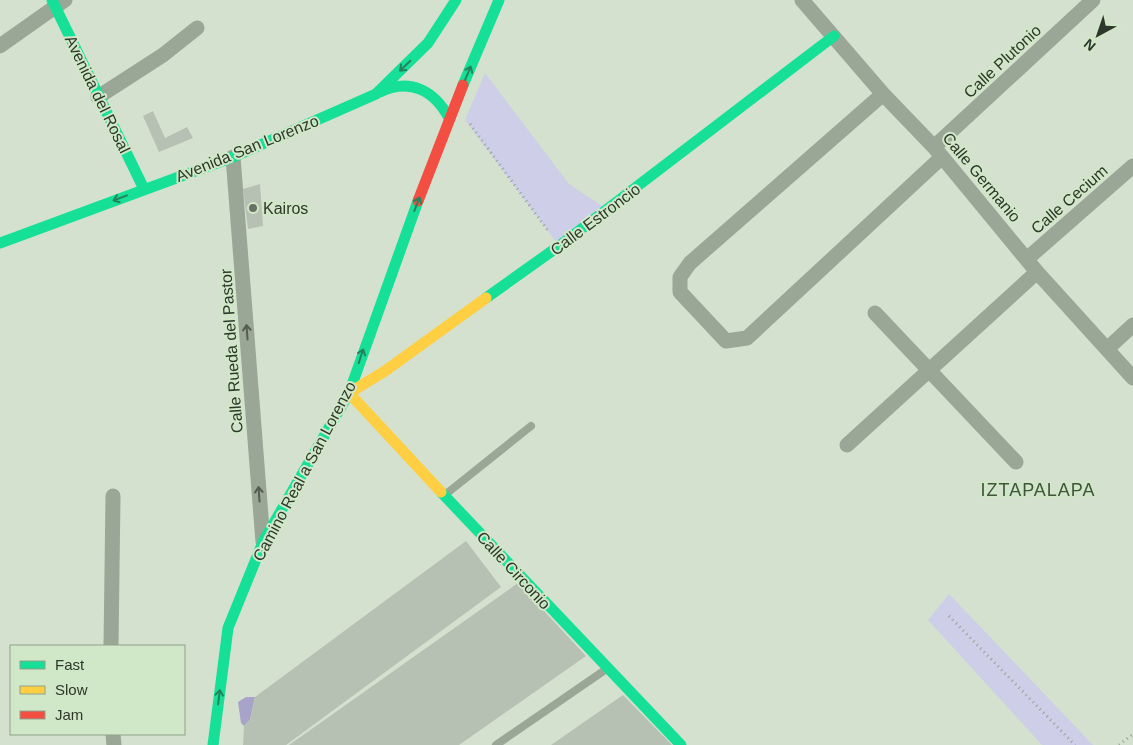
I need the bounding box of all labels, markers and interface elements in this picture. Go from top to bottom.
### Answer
north arrow [1073,10,1123,60]
street label: Calle Plutonio [960,21,1044,101]
street label: Avenida del Rosal [62,33,133,156]
text: N [1081,36,1099,54]
one-way arrow [399,60,411,72]
one-way arrow [464,66,474,81]
street label: Avenida San Lorenzo [173,112,321,185]
street label: Calle Germanio [939,129,1024,225]
street label: Calle Cecium [1028,162,1111,237]
street label: Calle Estroncio [547,180,643,259]
one-way arrow [113,194,128,203]
one-way arrow [413,197,422,212]
place label: Kairos [263,200,308,217]
marker: Kairos [247,202,259,214]
street label: Calle Rueda del Pastor [217,268,246,434]
one-way arrow [242,324,251,340]
one-way arrow [356,349,366,365]
street label: Camino Real a San Lorenzo [250,378,359,564]
district label: IZTAPALAPA [980,480,1096,500]
one-way arrow [255,486,264,502]
street label: Calle Circonio [473,528,554,613]
legend [10,645,185,735]
text: Fast [55,656,85,673]
text: Slow [55,681,88,698]
one-way arrow [214,689,224,705]
text: Jam [55,706,83,723]

